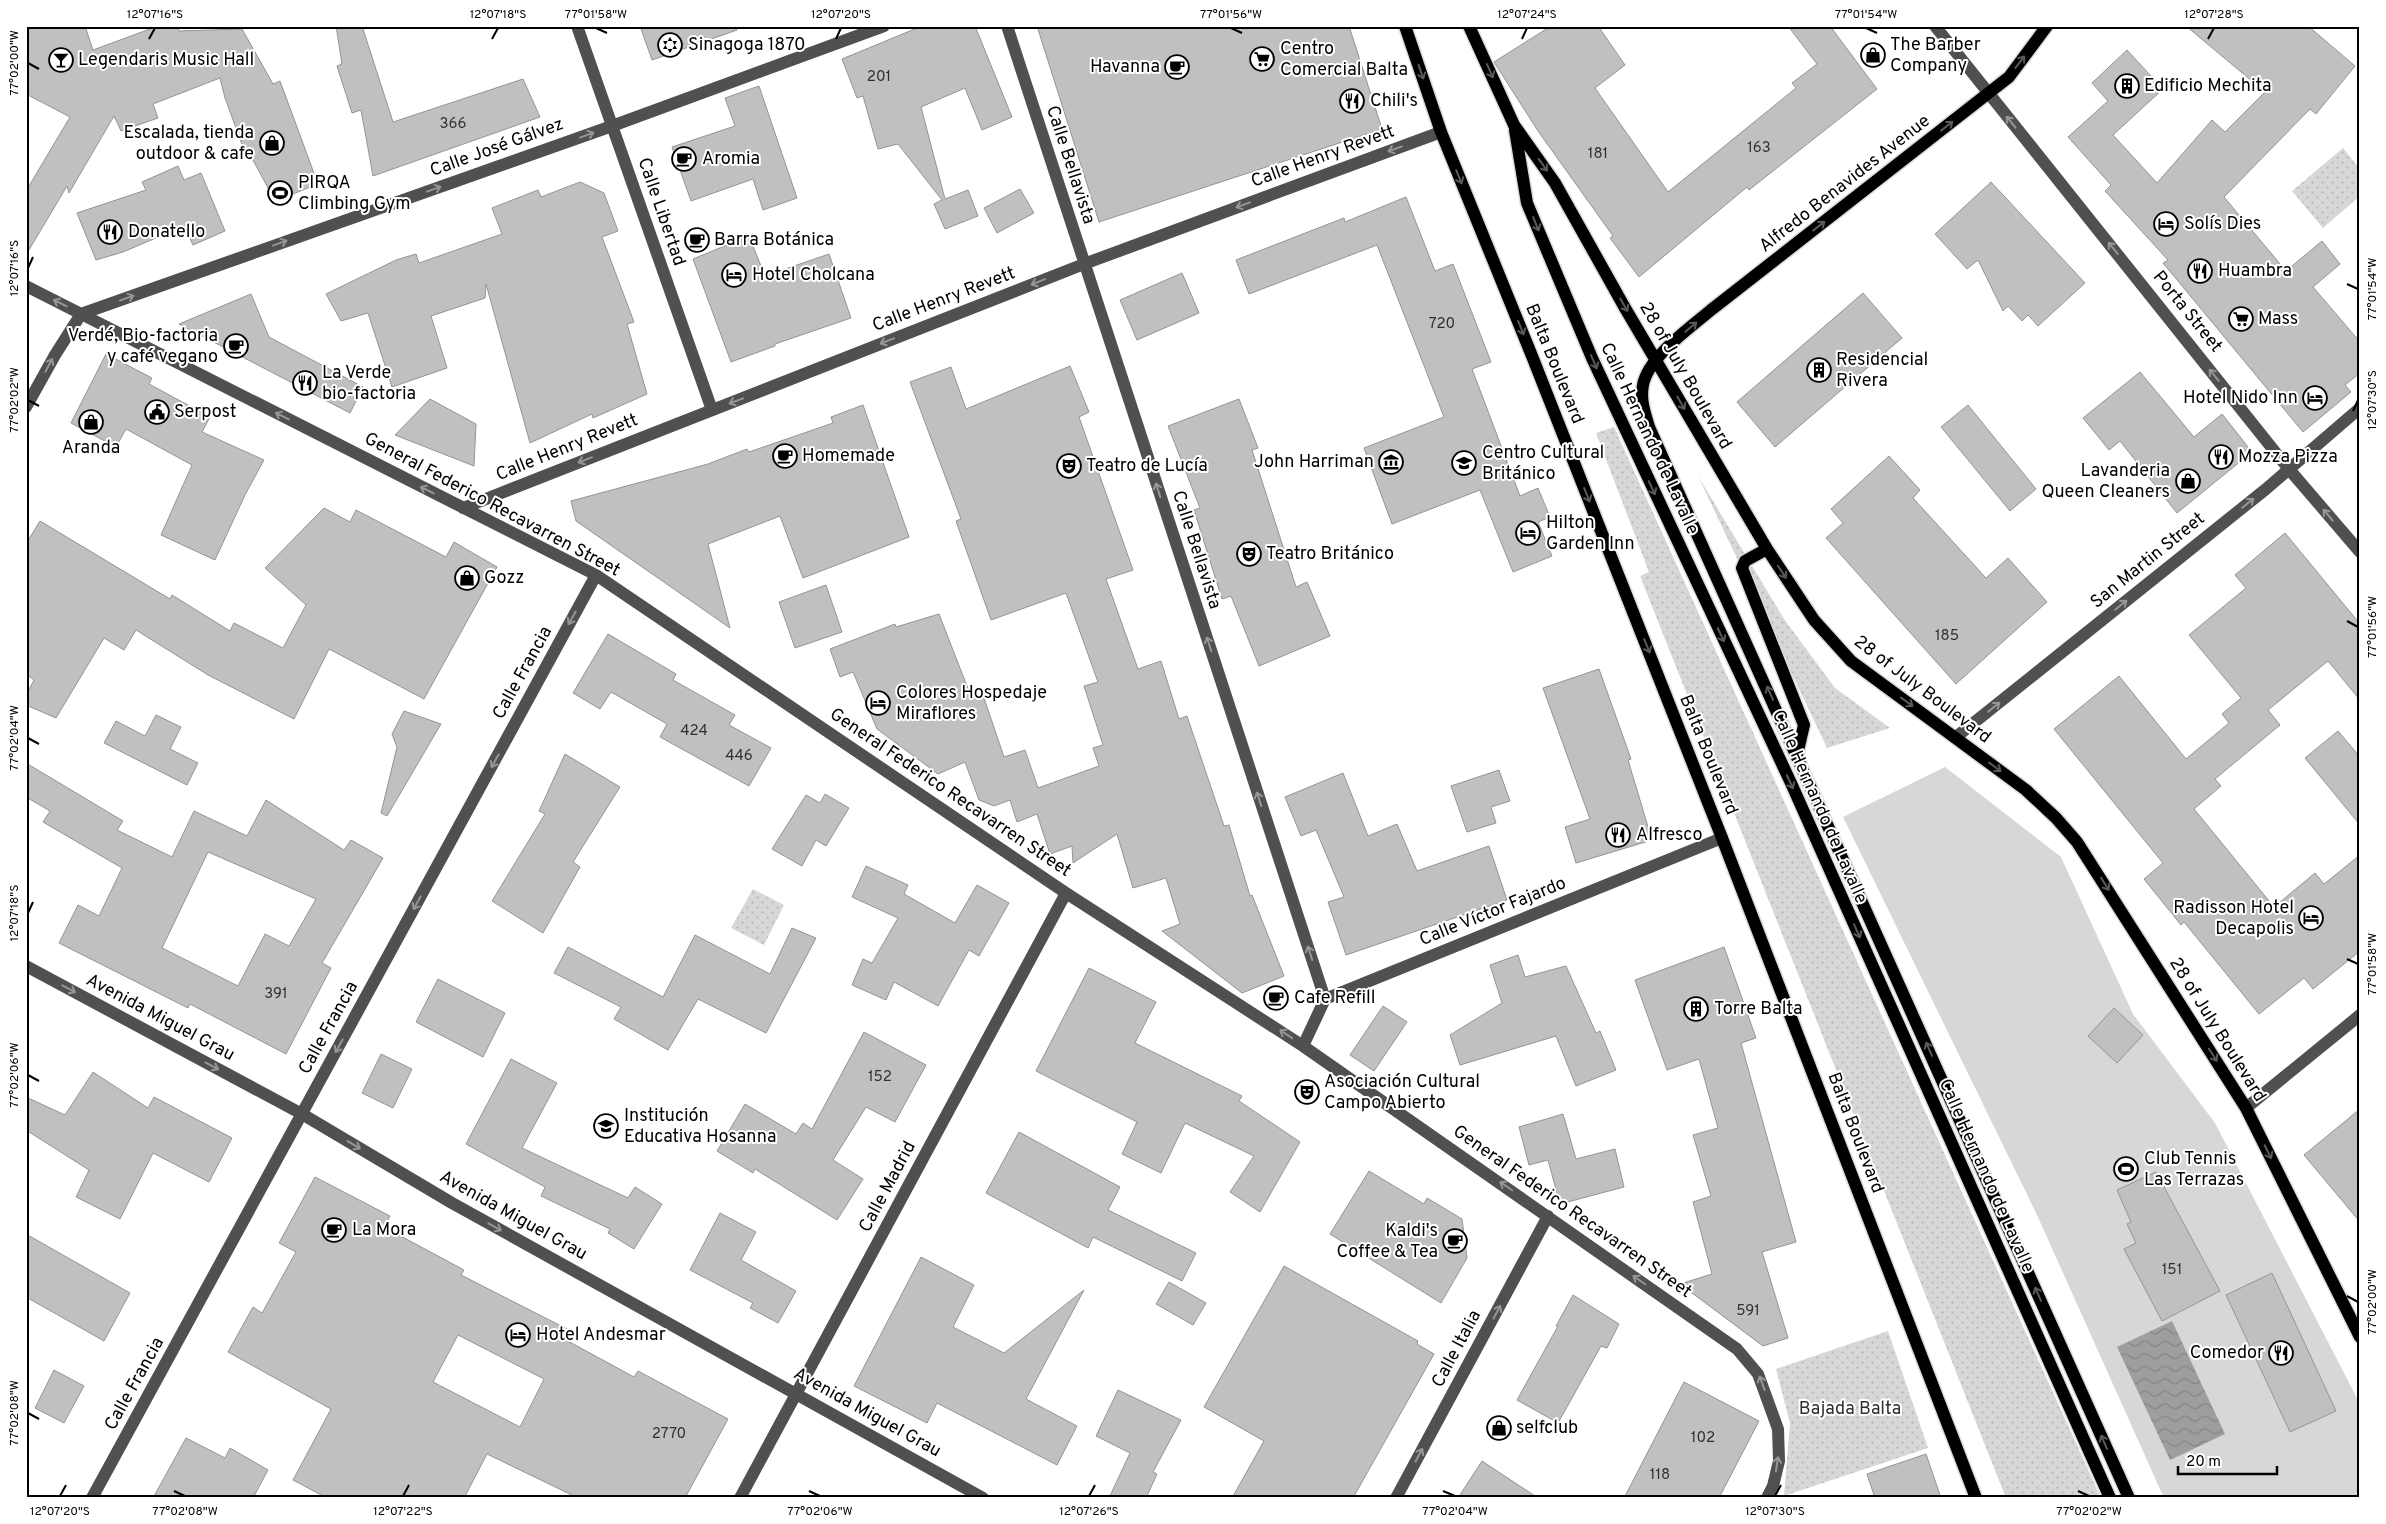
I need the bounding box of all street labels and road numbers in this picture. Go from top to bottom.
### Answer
street label: Calle Bellavista [1040,103,1100,227]
street label: Alfredo Benavides Avenue [1755,110,1935,258]
street label: Calle José Gálvez [427,113,567,183]
street label: Calle Henry Revett [1248,120,1398,194]
street label: Calle Libertad [632,155,690,269]
street label: Calle Henry Revett [869,262,1019,338]
street label: Porta Street [2147,266,2227,358]
street label: 28 of July Boulevard [1633,298,1737,454]
street label: Balta Boulevard [1519,300,1589,428]
street label: Calle Hernando de Lavalle [1594,339,1704,539]
street label: Calle Henry Revett [493,409,641,487]
street label: General Federico Recavarren Street [360,428,624,582]
street label: Calle Bellavista [1166,488,1226,612]
street label: San Martin Street [2086,508,2210,614]
street label: Calle Francia [488,622,558,724]
street label: 28 of July Boulevard [1849,631,1995,749]
street label: Balta Boulevard [1673,691,1743,819]
street label: General Federico Recavarren Street [825,703,1075,883]
street label: Calle Hernando de Lavalle [1766,707,1872,907]
street label: Calle Víctor Fajardo [1416,872,1570,952]
street label: 28 of July Boulevard [2163,953,2271,1107]
street label: Avenida Miguel Grau [82,969,238,1067]
street label: Calle Francia [294,977,364,1079]
street label: Balta Boulevard [1821,1069,1889,1197]
street label: Calle Hernando de Lavalle [1933,1076,2039,1276]
street label: General Federico Recavarren Street [1448,1120,1696,1304]
street label: Calle Madrid [854,1138,922,1236]
street label: Avenida Miguel Grau [435,1166,591,1266]
street label: Calle Italia [1427,1306,1487,1392]
street label: Calle Francia [100,1333,170,1435]
street label: Avenida Miguel Grau [789,1363,945,1463]

